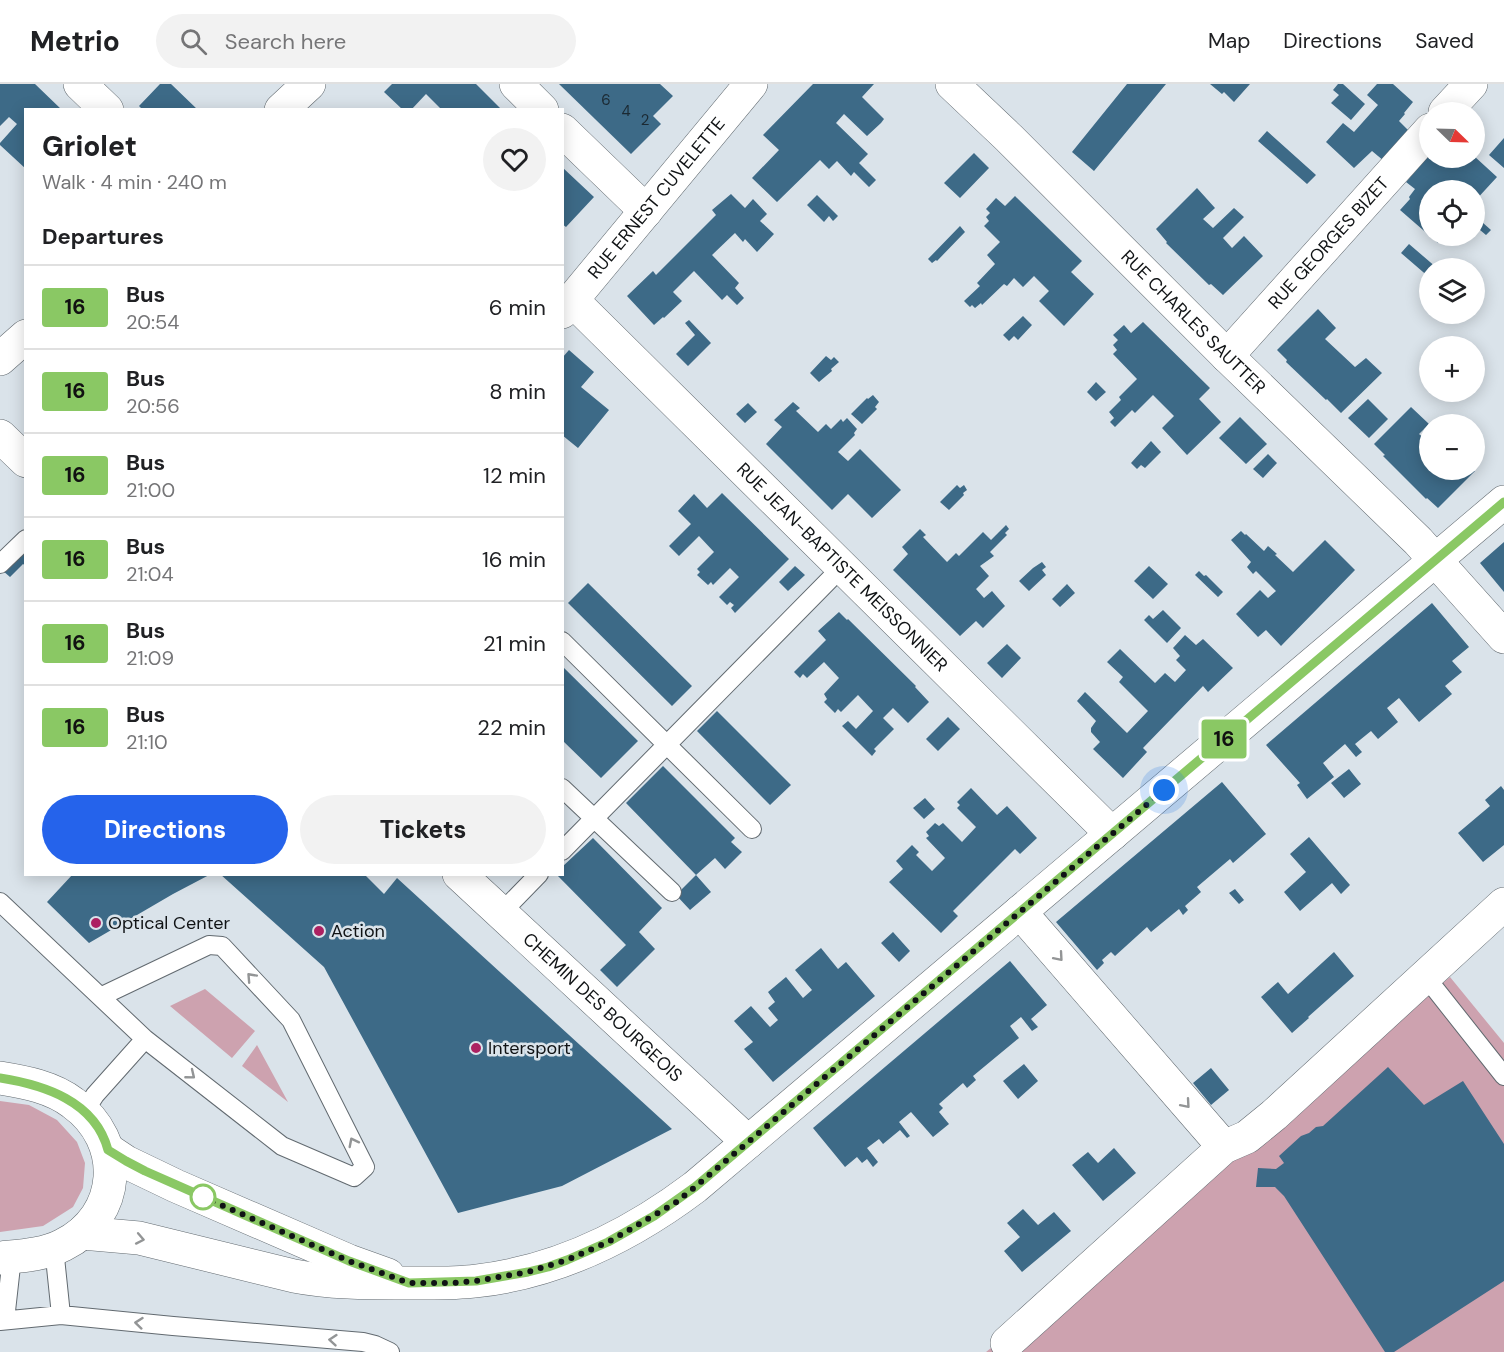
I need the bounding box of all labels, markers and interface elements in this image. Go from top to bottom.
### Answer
search box [156,14,576,68]
text: Metrio [30,23,120,60]
icon: search [177,25,210,58]
text: Search here [225,27,346,56]
text: Map [1208,27,1250,55]
text: Directions [1283,27,1382,55]
text: Saved [1415,27,1474,55]
house number: 6 [601,90,611,110]
house number: 4 [621,101,631,121]
north arrow [1419,102,1485,168]
map controls [1419,102,1485,480]
house number: 2 [641,110,649,130]
street label: RUE ERNEST CUVELETTE [582,112,730,284]
text: Griolet [42,128,137,165]
button: heart [483,128,546,191]
text: Walk · 4 min · 240 m [42,169,227,195]
street label: RUE GEORGES BIZET [1263,172,1394,314]
button: locate [1419,180,1485,246]
text: Departures [42,222,164,251]
street label: RUE CHARLES SAUTTER [1116,245,1271,399]
button: layers [1419,258,1485,324]
text: Bus [126,280,165,309]
text: 16 [65,293,85,321]
text: 6 min [489,293,546,322]
text: 20:54 [126,309,179,335]
button: + [1419,336,1485,402]
text: Bus [126,364,165,393]
text: 16 [65,377,85,405]
text: 8 min [489,377,546,406]
text: 20:56 [126,393,180,419]
button: − [1419,414,1485,480]
text: Bus [126,448,165,477]
street label: RUE JEAN-BAPTISTE MEISSONNIER [731,457,953,677]
text: 16 [65,461,85,489]
text: 12 min [483,461,546,490]
text: 21:00 [126,477,175,503]
text: Bus [126,532,165,561]
text: 16 [65,545,85,573]
text: 16 min [482,545,546,574]
text: 21:04 [126,561,174,587]
text: Bus [126,616,165,645]
text: 16 [65,629,85,657]
text: 21 min [483,629,546,658]
text: 21:09 [126,645,174,671]
text: Bus [126,700,165,729]
text: 16 [65,713,85,741]
text: 22 min [477,713,546,742]
line badge: 16 [1197,720,1251,758]
text: 16 [1214,725,1234,753]
text: 21:10 [126,729,168,755]
your location [1149,775,1179,805]
button: Directions [42,795,288,864]
button: Tickets [300,795,546,864]
place label: Optical Center [108,911,231,935]
marker: Optical Center [89,916,103,930]
place label: Action [331,919,385,943]
marker: Action [312,924,326,938]
street label: CHEMIN DES BOURGEOIS [518,927,688,1087]
one-way arrow [1052,950,1063,961]
one-way arrow [247,974,258,984]
place label: Intersport [488,1036,571,1060]
marker: Intersport [469,1041,483,1055]
one-way arrow [184,1068,195,1079]
one-way arrow [1179,1097,1190,1108]
one-way arrow [348,1137,360,1148]
unlabelled marker [190,1184,216,1210]
one-way arrow [135,1232,145,1245]
one-way arrow [134,1317,143,1329]
one-way arrow [329,1334,338,1347]

